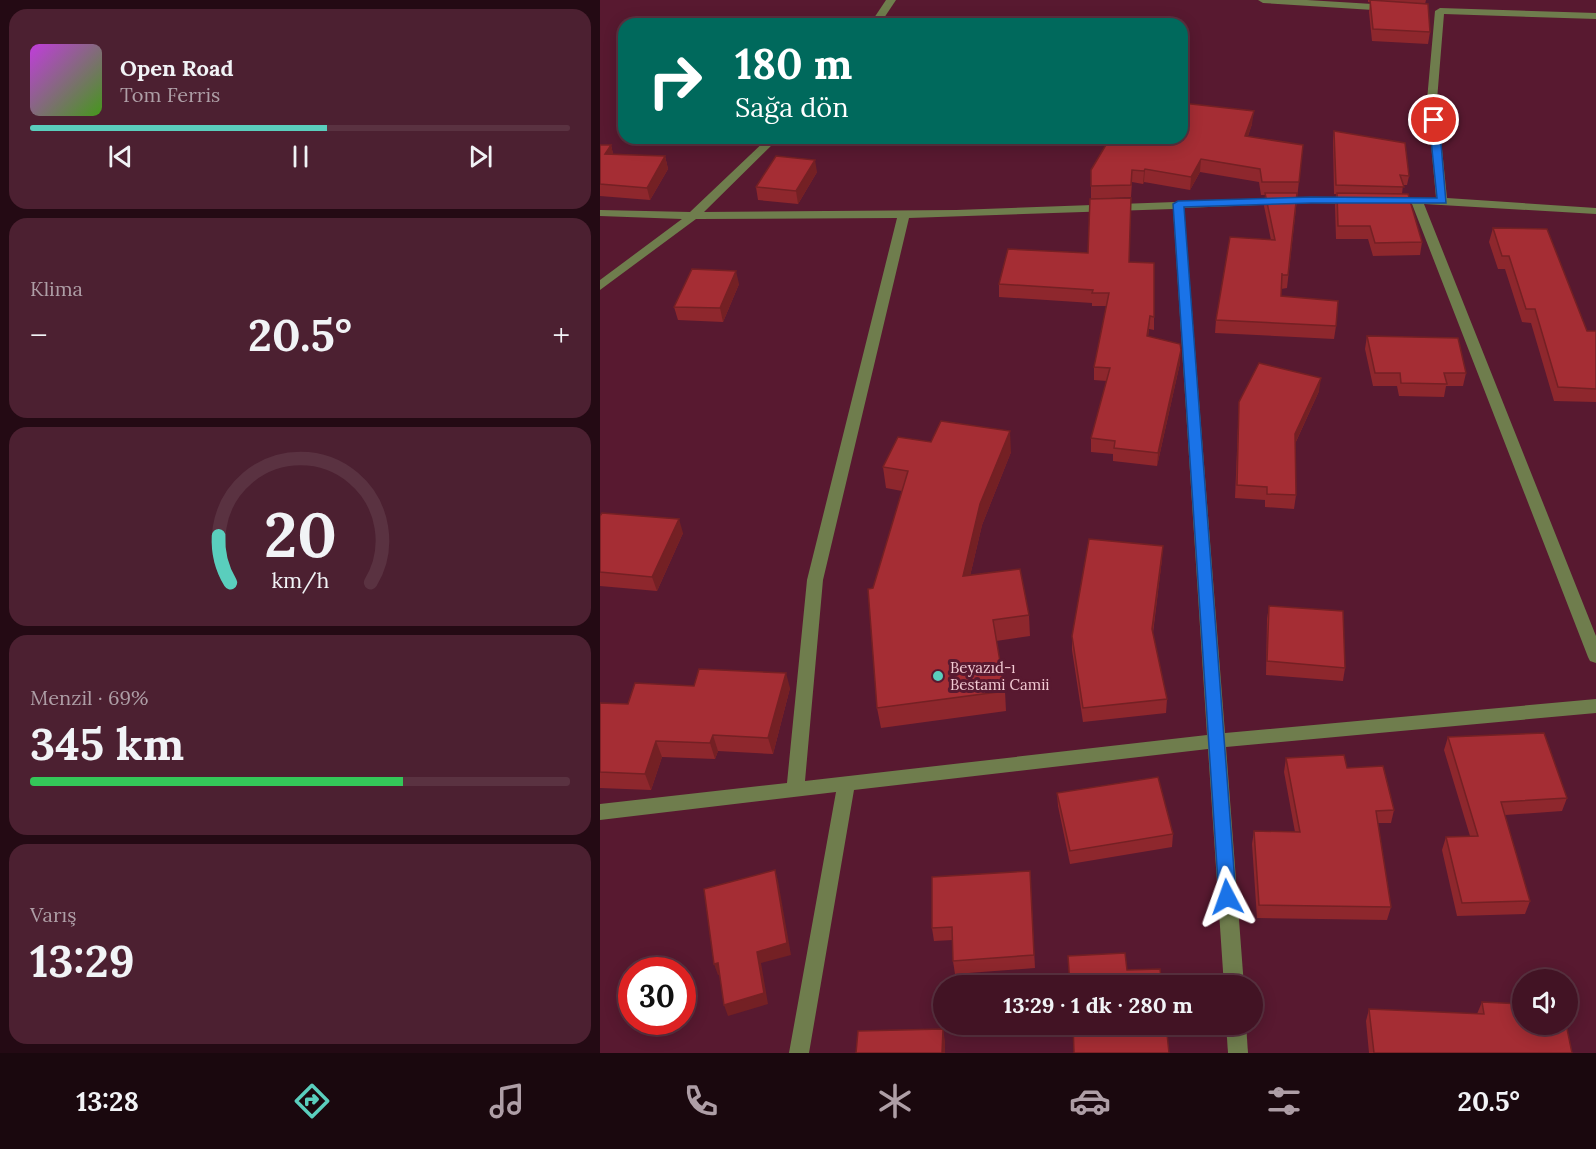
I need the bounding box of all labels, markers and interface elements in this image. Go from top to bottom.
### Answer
text: 180 m [735,37,852,91]
icon: right [636,42,714,120]
text: Open Road [120,54,234,82]
text: Tom Ferris [120,82,220,107]
text: Sağa dön [735,90,849,124]
pin [1408,94,1459,145]
icon: arrive [1417,103,1450,136]
icon: previous [104,140,137,173]
icon: pause [284,140,317,173]
icon: next [464,140,497,173]
text: Klima [30,276,83,301]
text: 20.5° [248,306,352,363]
text: − [30,314,48,356]
text: + [552,314,570,356]
text: 20 [264,495,336,575]
text: km/h [271,567,329,595]
place label: Beyazıd-ı Bestami Camii [950,658,1050,694]
marker: Beyazıd-ı Bestami Camii [931,669,945,683]
text: Menzil · 69% [30,685,149,710]
text: 345 km [30,715,184,772]
position arrow [1195,865,1259,929]
text: Varış [30,902,76,927]
text: 13:29 [30,932,135,989]
speed limit sign: 30 [618,957,696,1035]
map controls [1512,969,1578,1035]
button: sound [1512,969,1578,1035]
text: 13:29 · 1 dk · 280 m [1003,991,1193,1019]
icon: directions [291,1080,333,1122]
icon: music [486,1080,528,1122]
icon: phone [680,1080,722,1122]
icon: climate [874,1080,916,1122]
icon: car [1069,1080,1111,1122]
icon: filters [1263,1080,1305,1122]
text: 13:28 [76,1084,139,1118]
text: 20.5° [1457,1084,1520,1118]

